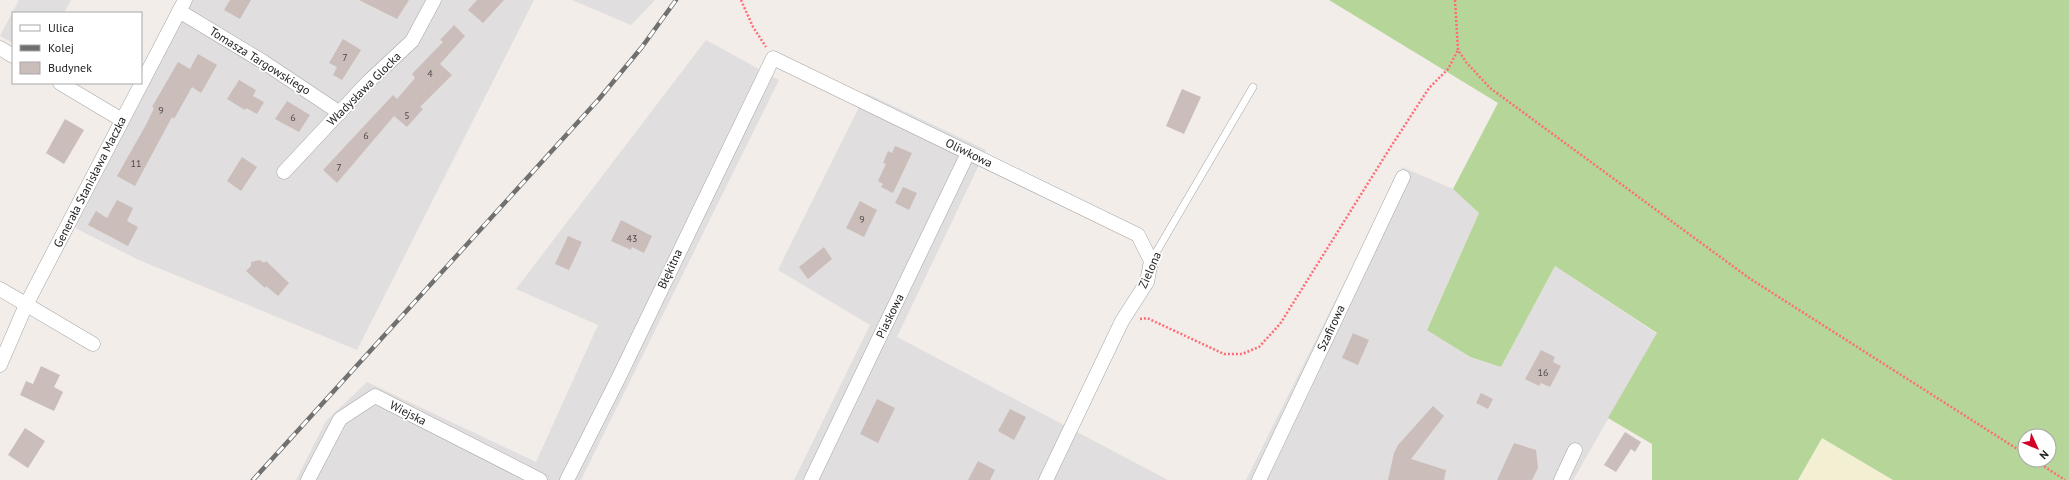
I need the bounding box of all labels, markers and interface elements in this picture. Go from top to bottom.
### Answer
legend [12,12,142,84]
text: Ulica [48,20,74,35]
street label: Tomasza Targowskiego [207,23,314,98]
text: Kolej [48,40,74,55]
street label: Władysława Glocka [324,49,404,129]
house number: 7 [342,51,348,64]
text: Budynek [48,60,92,75]
house number: 4 [427,67,433,80]
house number: 9 [158,104,164,117]
house number: 5 [404,109,410,122]
house number: 6 [290,111,296,124]
street label: Generała Stanisława Maczka [50,114,129,250]
house number: 6 [363,129,369,142]
street label: Oliwkowa [943,135,995,170]
house number: 11 [131,157,141,170]
house number: 7 [336,161,342,174]
house number: 9 [859,213,865,226]
house number: 43 [627,232,637,245]
street label: Błękitna [654,246,685,291]
street label: Zielona [1135,249,1164,290]
street label: Piaskowa [872,291,907,340]
street label: Szafirowa [1313,302,1348,353]
house number: 16 [1538,366,1548,379]
street label: Wiejska [387,397,429,428]
north arrow [2017,428,2057,468]
text: N [2037,447,2052,462]

